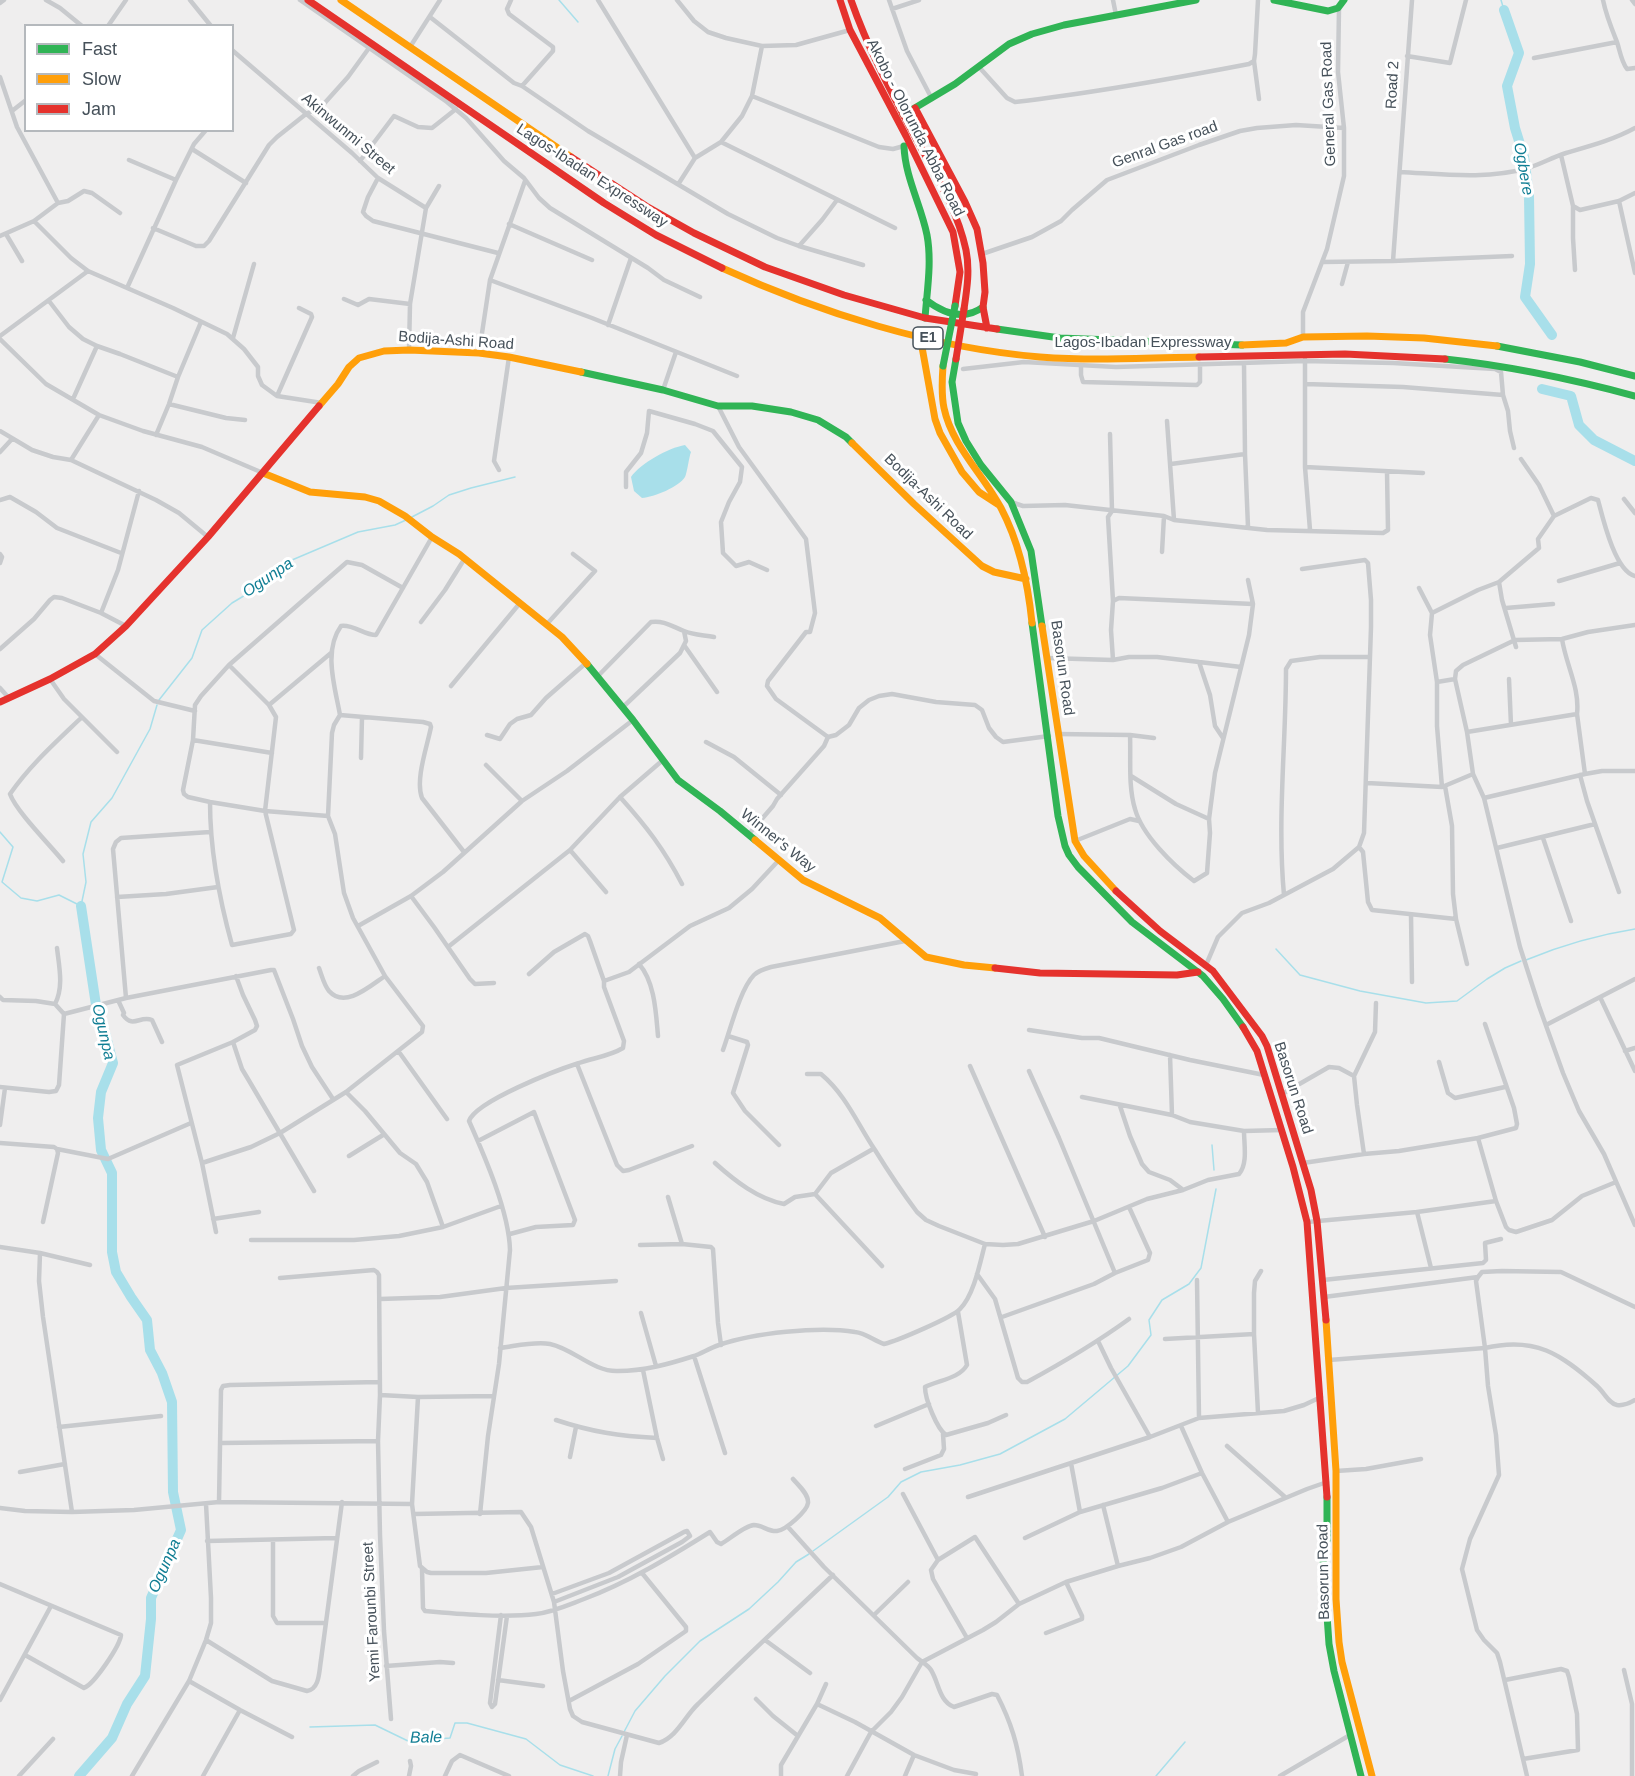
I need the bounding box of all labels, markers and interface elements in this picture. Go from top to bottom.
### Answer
legend [24,24,234,132]
street label: Akobo - Olorunda Abba Road [862,36,968,220]
text: Fast [82,39,117,59]
street label: General Gas Road [1318,41,1340,167]
street label: Road 2 [1383,60,1403,110]
text: Slow [82,69,121,89]
street label: Akinwunmi Street [298,90,398,178]
text: Jam [82,99,116,119]
street label: Genral Gas road [1110,118,1220,172]
street label: Lagos-Ibadan Expressway [513,120,671,232]
water label: Ogbere [1509,141,1537,197]
road number: E1 [913,327,943,349]
street label: Bodija-Ashi Road [398,328,514,354]
street label: Lagos-Ibadan Expressway [1055,334,1231,352]
street label: Bodija-Ashi Road [880,450,976,544]
water label: Ogunpa [239,554,297,602]
street label: Basorun Road [1046,619,1078,717]
street label: Winner's Way [737,805,819,877]
water label: Ogunpa [87,1002,119,1062]
street label: Basorun Road [1270,1040,1316,1136]
street label: Basorun Road [1314,1524,1334,1620]
water label: Ogunpa [145,1536,185,1596]
street label: Yemi Farounbi Street [359,1541,385,1683]
water label: Bale [410,1728,442,1748]

